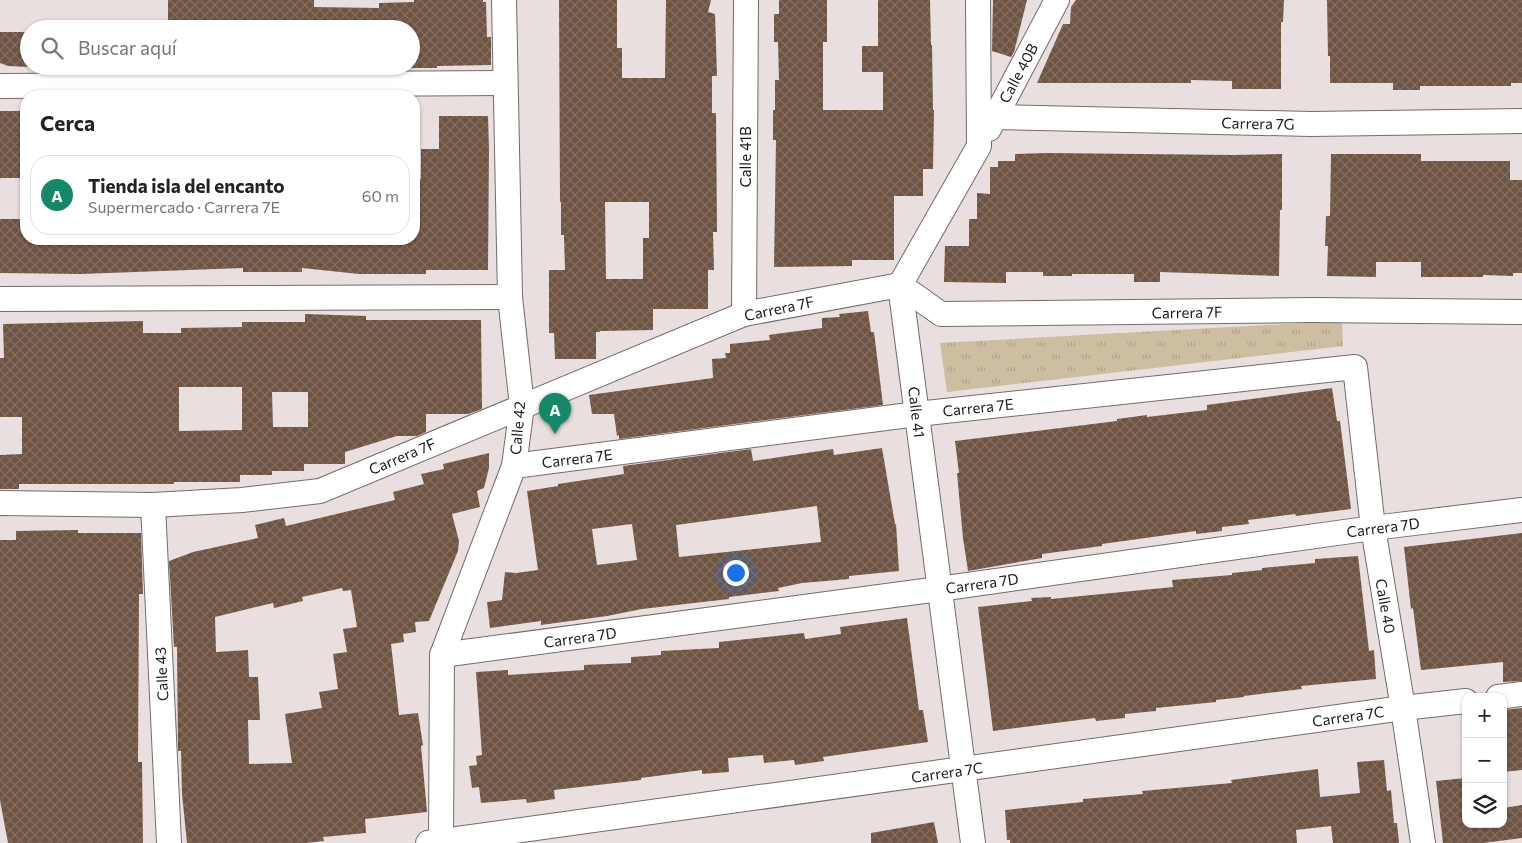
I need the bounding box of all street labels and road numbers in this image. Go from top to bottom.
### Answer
street label: Calle 40B [995,40,1041,106]
street label: Carrera 7G [1221,113,1295,133]
street label: Calle 41B [736,126,754,188]
street label: Carrera 7F [742,292,816,324]
street label: Carrera 7F [1151,302,1223,322]
street label: Calle 41 [905,385,929,439]
street label: Carrera 7E [942,394,1014,420]
street label: Calle 42 [506,401,528,455]
street label: Carrera 7F [366,434,438,478]
street label: Carrera 7E [541,445,613,471]
street label: Carrera 7D [1346,514,1420,540]
street label: Carrera 7D [944,569,1020,597]
street label: Calle 40 [1372,577,1400,635]
street label: Carrera 7D [542,623,618,651]
street label: Calle 43 [151,647,171,701]
street label: Carrera 7C [1311,702,1385,730]
street label: Carrera 7C [910,758,984,786]

